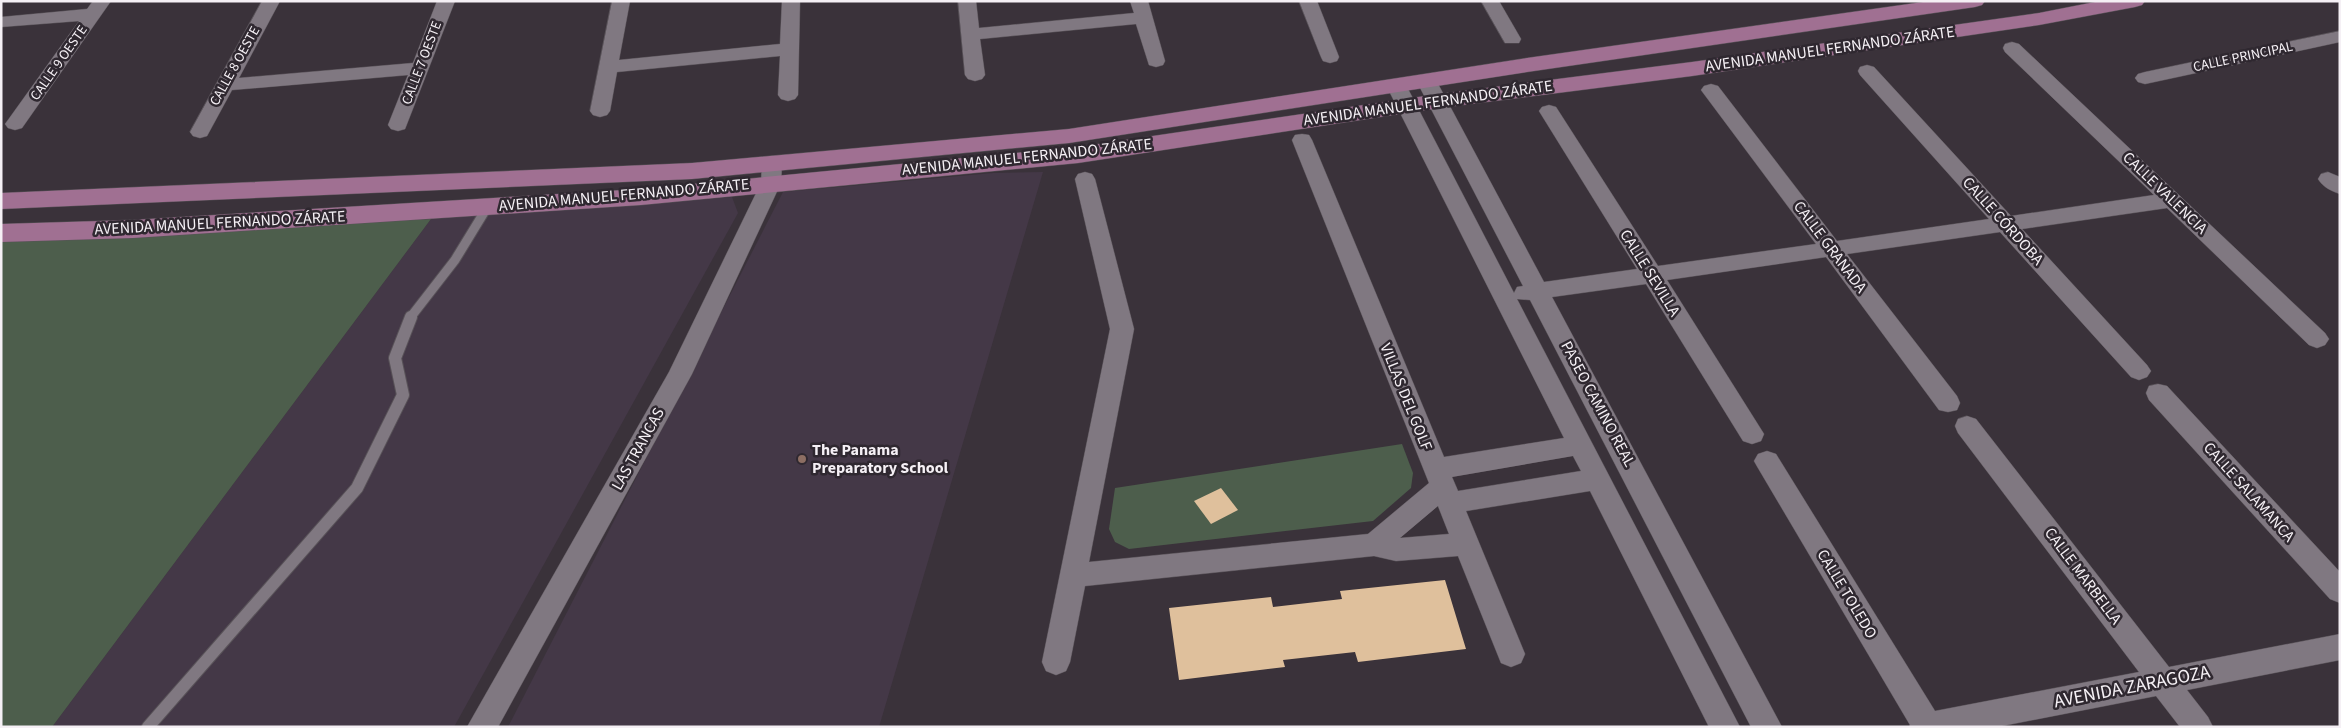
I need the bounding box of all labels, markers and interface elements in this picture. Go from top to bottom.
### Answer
street label: CALLE 7 OESTE [397,18,447,108]
street label: CALLE 9 OESTE [26,21,92,105]
street label: AVENIDA MANUEL FERNANDO ZÁRATE [1704,21,1956,77]
street label: CALLE 8 OESTE [205,23,265,109]
street label: CALLE PRINCIPAL [2191,37,2295,77]
street label: AVENIDA MANUEL FERNANDO ZÁRATE [1302,75,1554,131]
street label: AVENIDA MANUEL FERNANDO ZÁRATE [901,133,1153,181]
street label: CALLE VALENCIA [2118,147,2213,239]
street label: CALLE CÓRDOBA [1957,172,2049,270]
street label: AVENIDA MANUEL FERNANDO ZÁRATE [498,173,750,217]
street label: CALLE GRANADA [1788,196,1872,298]
street label: AVENIDA MANUEL FERNANDO ZÁRATE [94,205,346,241]
street label: CALLE SEVILLA [1615,225,1686,321]
street label: PASEO CAMINO REAL [1556,337,1641,471]
street label: VILLAS DEL GOLF [1374,340,1438,454]
street label: LAS TRANCAS [606,404,670,494]
street label: CALLE SALAMANCA [2198,437,2300,547]
place label: The Panama Preparatory School [812,439,949,479]
marker: The Panama Preparatory School [796,453,808,465]
street label: CALLE MARBELLA [2039,523,2127,629]
street label: CALLE TOLEDO [1812,545,1882,643]
street label: AVENIDA ZARAGOZA [2052,659,2213,715]

